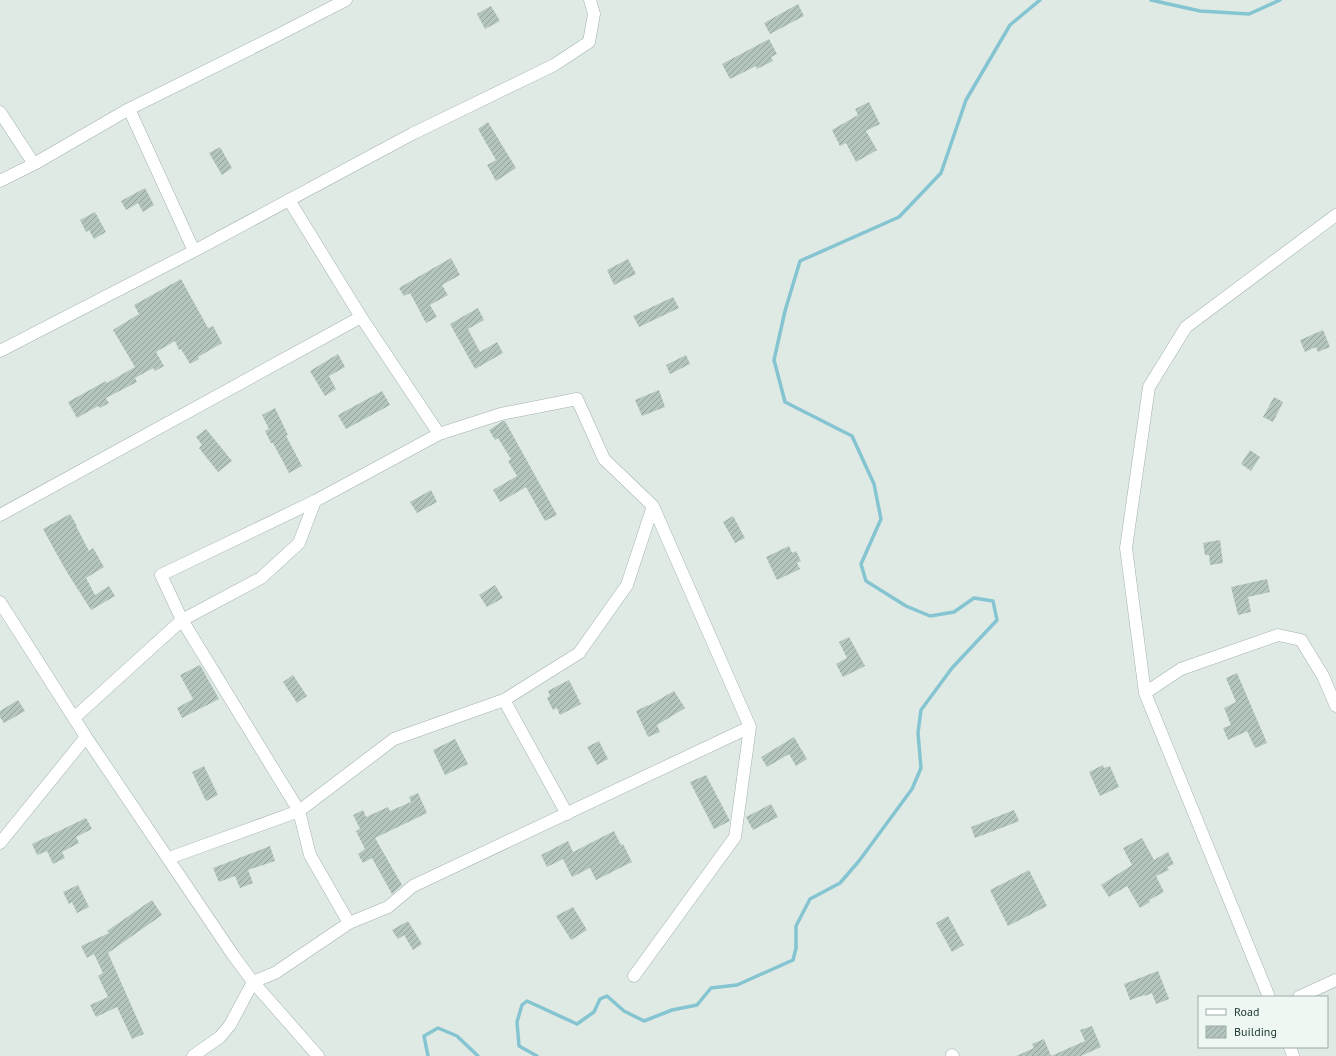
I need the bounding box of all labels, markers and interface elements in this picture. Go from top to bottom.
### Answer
legend [1198,996,1328,1048]
text: Road [1234,1004,1259,1019]
text: Building [1234,1024,1277,1039]

